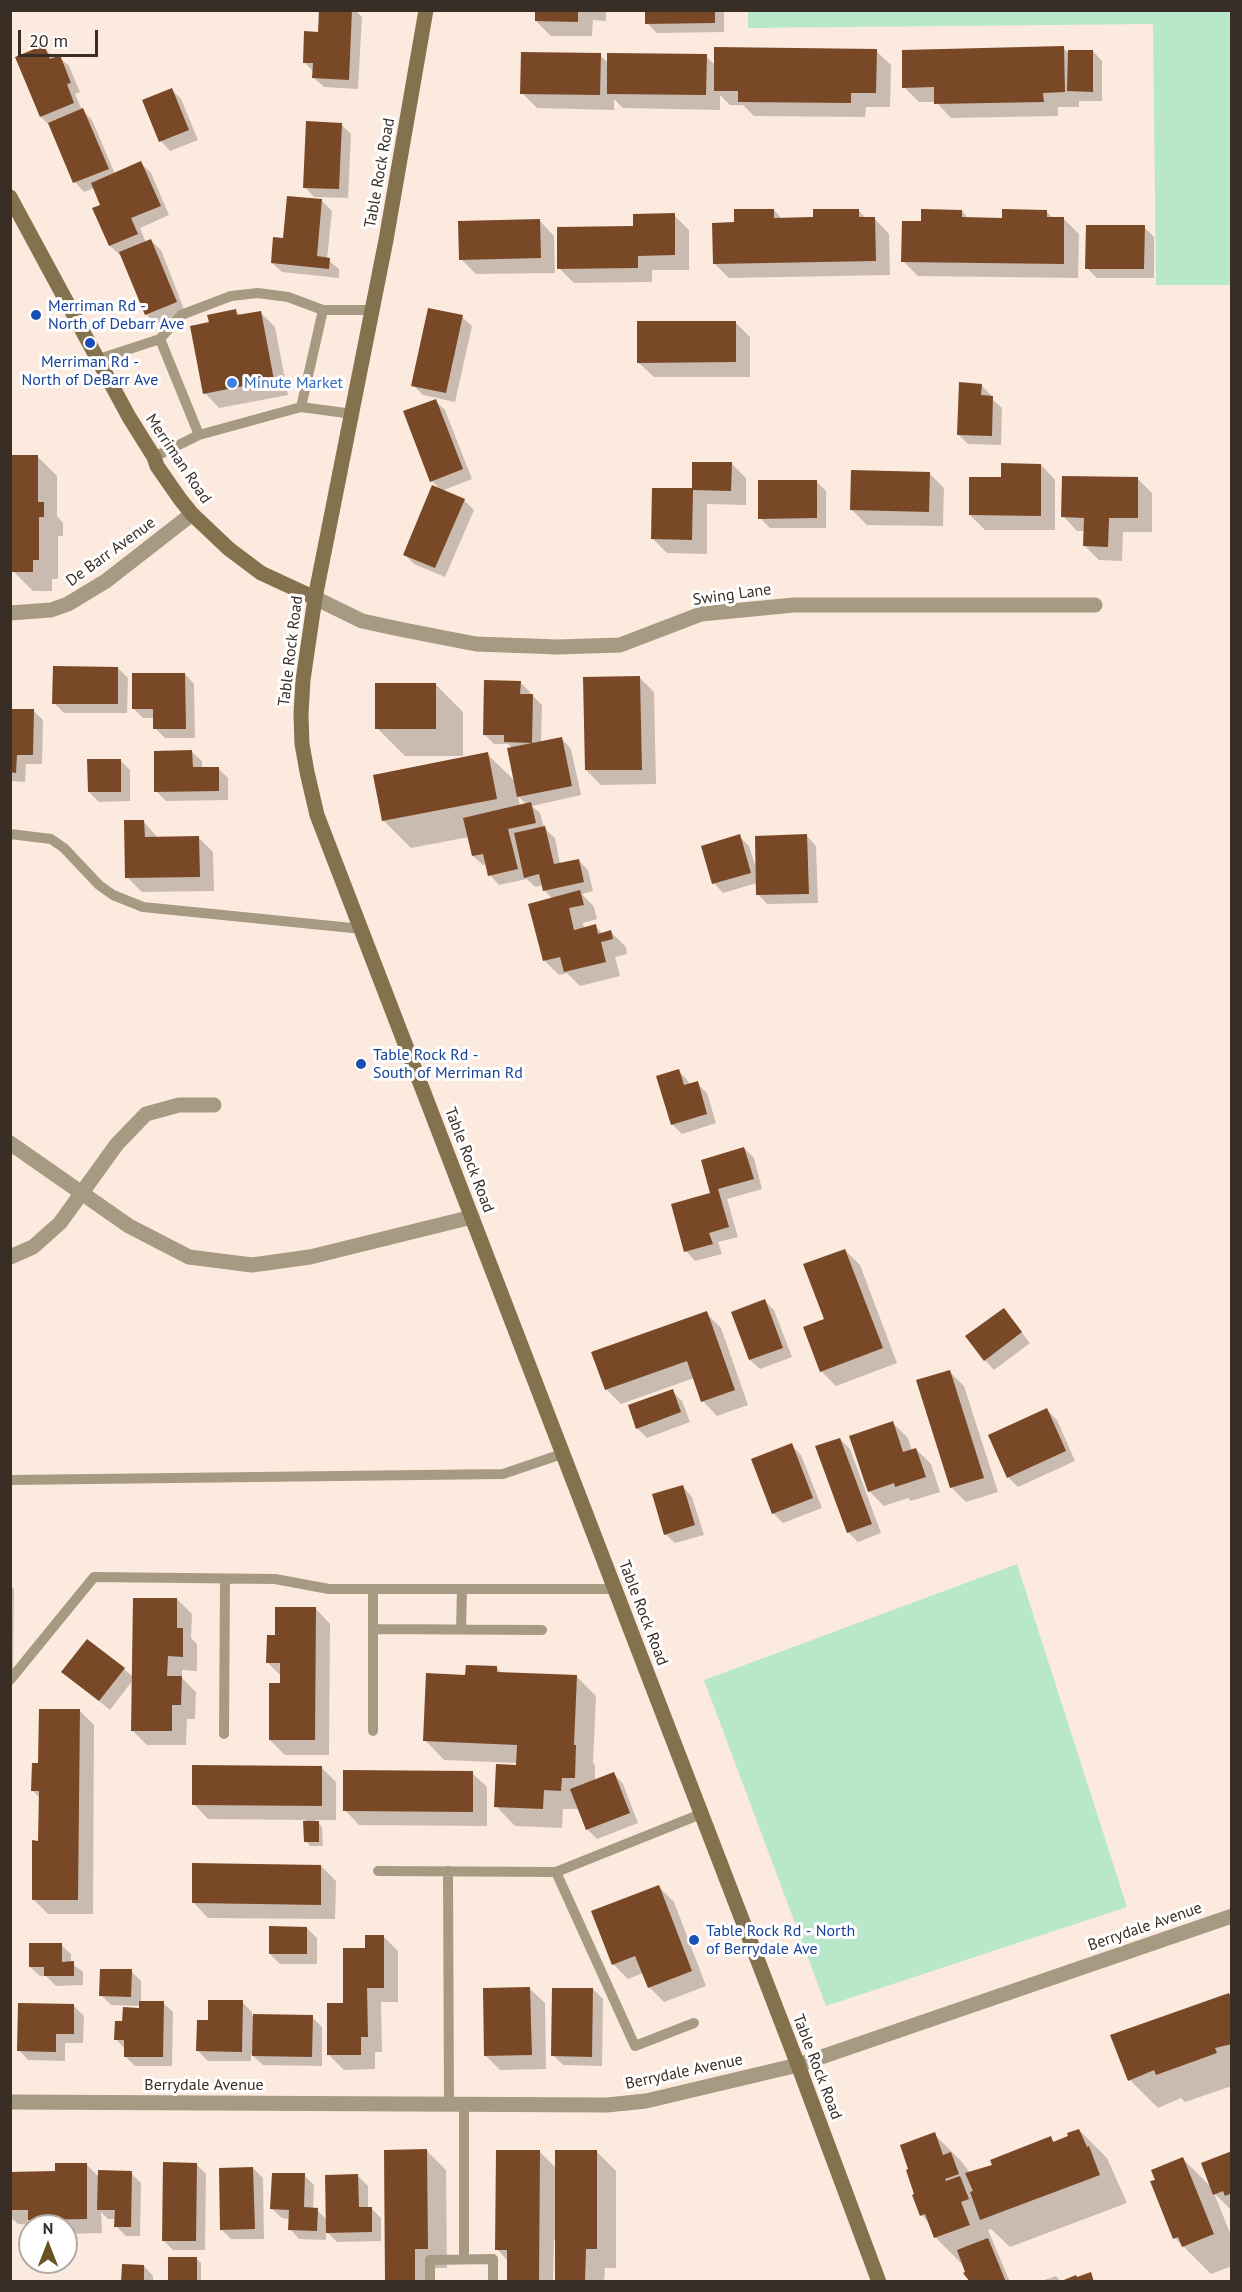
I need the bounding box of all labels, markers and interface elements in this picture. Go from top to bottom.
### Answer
scale bar [21,18,100,56]
text: 20 m [29,29,68,52]
street label: Table Rock Road [361,117,399,229]
place label: Merriman Rd - North of Debarr Ave [48,296,184,334]
marker: Merriman Rd - North of Debarr Ave [29,308,43,322]
marker: Merriman Rd - North of DeBarr Ave [83,336,97,350]
place label: Merriman Rd - North of DeBarr Ave [22,352,158,390]
place label: Minute Market [244,373,343,393]
marker: Minute Market [225,376,239,390]
street label: Merriman Road [141,411,215,507]
street label: De Barr Avenue [63,513,159,591]
street label: Swing Lane [692,580,772,610]
street label: Table Rock Road [275,595,307,707]
place label: Table Rock Rd - South of Merriman Rd [373,1045,523,1083]
marker: Table Rock Rd - South of Merriman Rd [354,1057,368,1071]
street label: Table Rock Road [440,1105,498,1215]
street label: Table Rock Road [614,1558,672,1668]
street label: Berrydale Avenue [1085,1898,1205,1956]
place label: Table Rock Rd - North of Berrydale Ave [706,1921,855,1959]
marker: Table Rock Rd - North of Berrydale Ave [687,1933,701,1947]
street label: Table Rock Road [788,2012,846,2122]
street label: Berrydale Avenue [624,2050,744,2094]
street label: Berrydale Avenue [144,2075,264,2095]
north arrow [18,2214,78,2274]
text: N [43,2218,53,2238]

